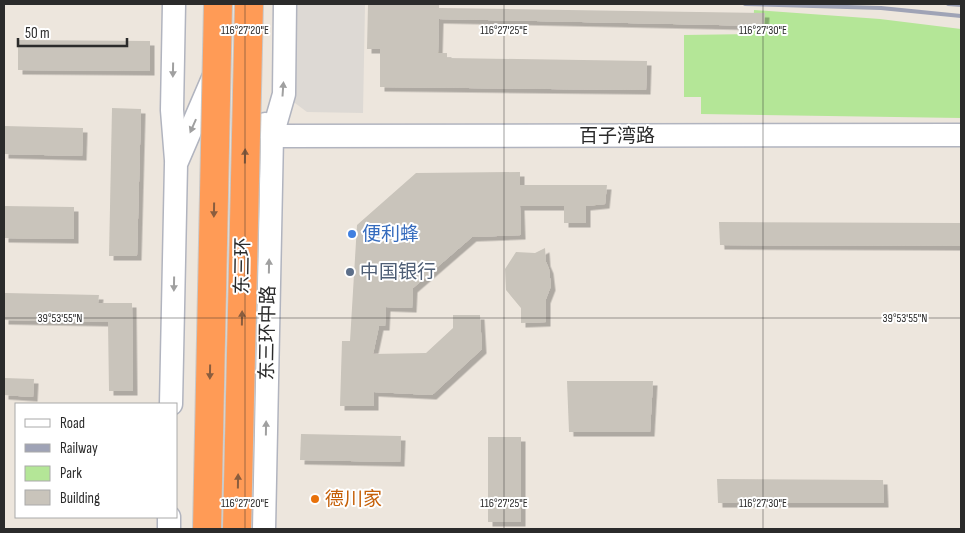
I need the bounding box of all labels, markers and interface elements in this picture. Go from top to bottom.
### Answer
scale bar [18,15,126,47]
text: 116°27'20"E [221,23,269,38]
text: 116°27'25"E [480,23,528,38]
text: 116°27'30"E [739,23,787,38]
text: 50 m [25,24,50,43]
one-way arrow [169,62,177,78]
one-way arrow [280,81,288,97]
one-way arrow [189,119,197,133]
street label: 百子湾路 [579,125,655,148]
one-way arrow [242,147,250,163]
one-way arrow [210,202,218,218]
place label: 便利蜂 [362,223,419,246]
marker: 便利蜂 [346,228,358,240]
street label: 东三环 [231,237,255,295]
one-way arrow [266,257,274,273]
place label: 中国银行 [360,261,436,284]
marker: 中国银行 [344,266,356,278]
one-way arrow [170,277,178,293]
street label: 东三环中路 [256,285,280,381]
one-way arrow [238,310,246,326]
text: 39°53'55"N [38,311,82,326]
text: 39°53'55"N [883,311,927,326]
one-way arrow [206,365,214,381]
legend [15,403,178,518]
text: Road [60,414,85,433]
one-way arrow [262,420,270,436]
text: Railway [60,439,98,458]
text: Park [60,464,82,483]
one-way arrow [234,472,242,488]
place label: 德川家 [325,488,382,511]
text: Building [60,489,100,508]
marker: 德川家 [309,493,321,505]
text: 116°27'20"E [221,496,269,511]
text: 116°27'25"E [480,496,528,511]
text: 116°27'30"E [739,496,787,511]

